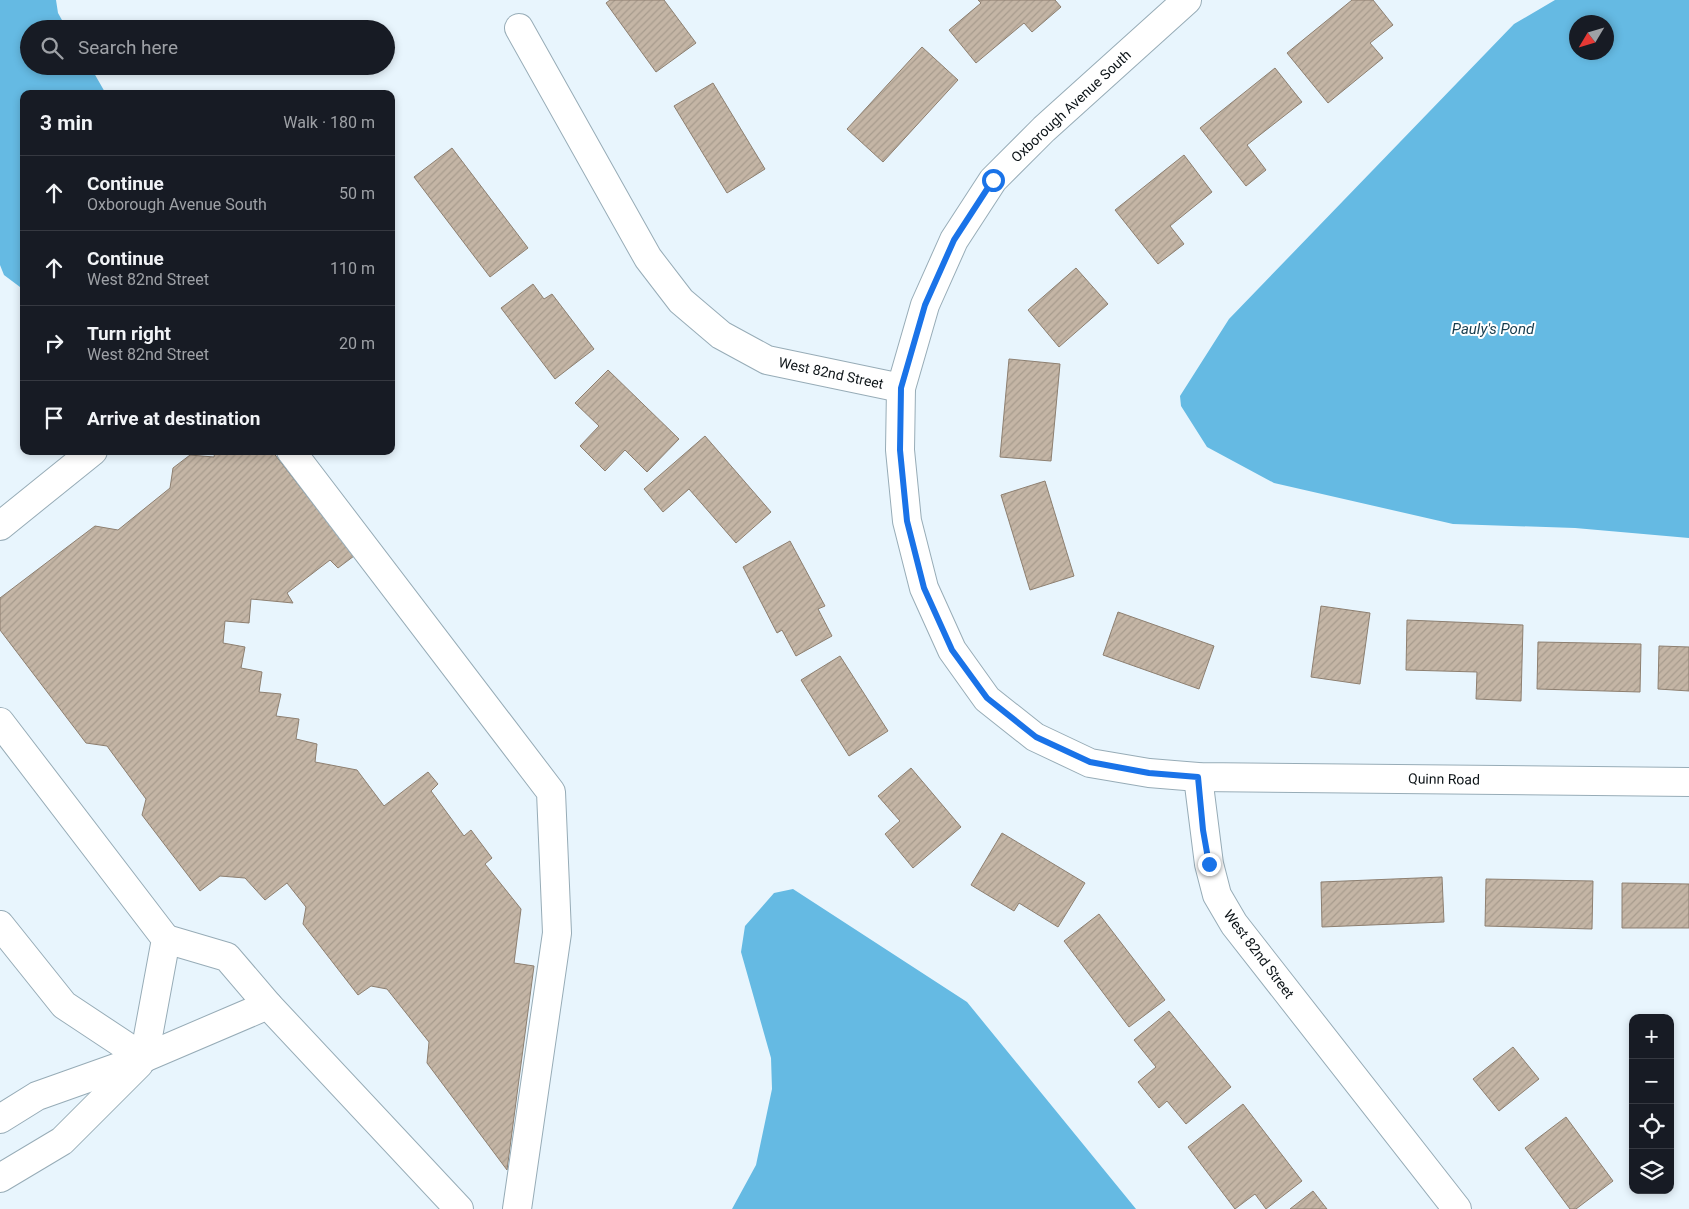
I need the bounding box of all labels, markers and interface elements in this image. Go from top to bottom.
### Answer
north arrow [1569,15,1614,60]
search box [20,20,395,75]
icon: search [38,34,66,62]
text: Search here [78,36,178,59]
street label: Oxborough Avenue South [1008,46,1134,166]
text: 3 min [40,111,93,135]
text: Walk · 180 m [283,113,375,132]
route start [982,169,1005,192]
text: Continue [87,172,164,195]
icon: ahead [40,179,68,207]
text: 50 m [339,184,375,203]
text: Oxborough Avenue South [87,195,267,214]
text: Continue [87,247,164,270]
icon: ahead [40,254,68,282]
text: 110 m [330,259,375,278]
text: West 82nd Street [87,270,209,289]
water label: Pauly's Pond [1452,320,1535,338]
text: Turn right [87,322,171,345]
icon: right [40,329,68,357]
text: 20 m [339,334,375,353]
text: West 82nd Street [87,345,209,364]
street label: West 82nd Street [777,354,885,392]
icon: arrive [40,404,68,432]
text: Arrive at destination [87,407,260,430]
street label: Quinn Road [1408,770,1480,788]
route end [1198,853,1221,876]
street label: West 82nd Street [1221,907,1298,1002]
map controls [1629,1014,1674,1194]
button: + [1629,1014,1674,1059]
button: − [1629,1059,1674,1104]
button: locate [1629,1104,1674,1149]
button: layers [1629,1149,1674,1194]

